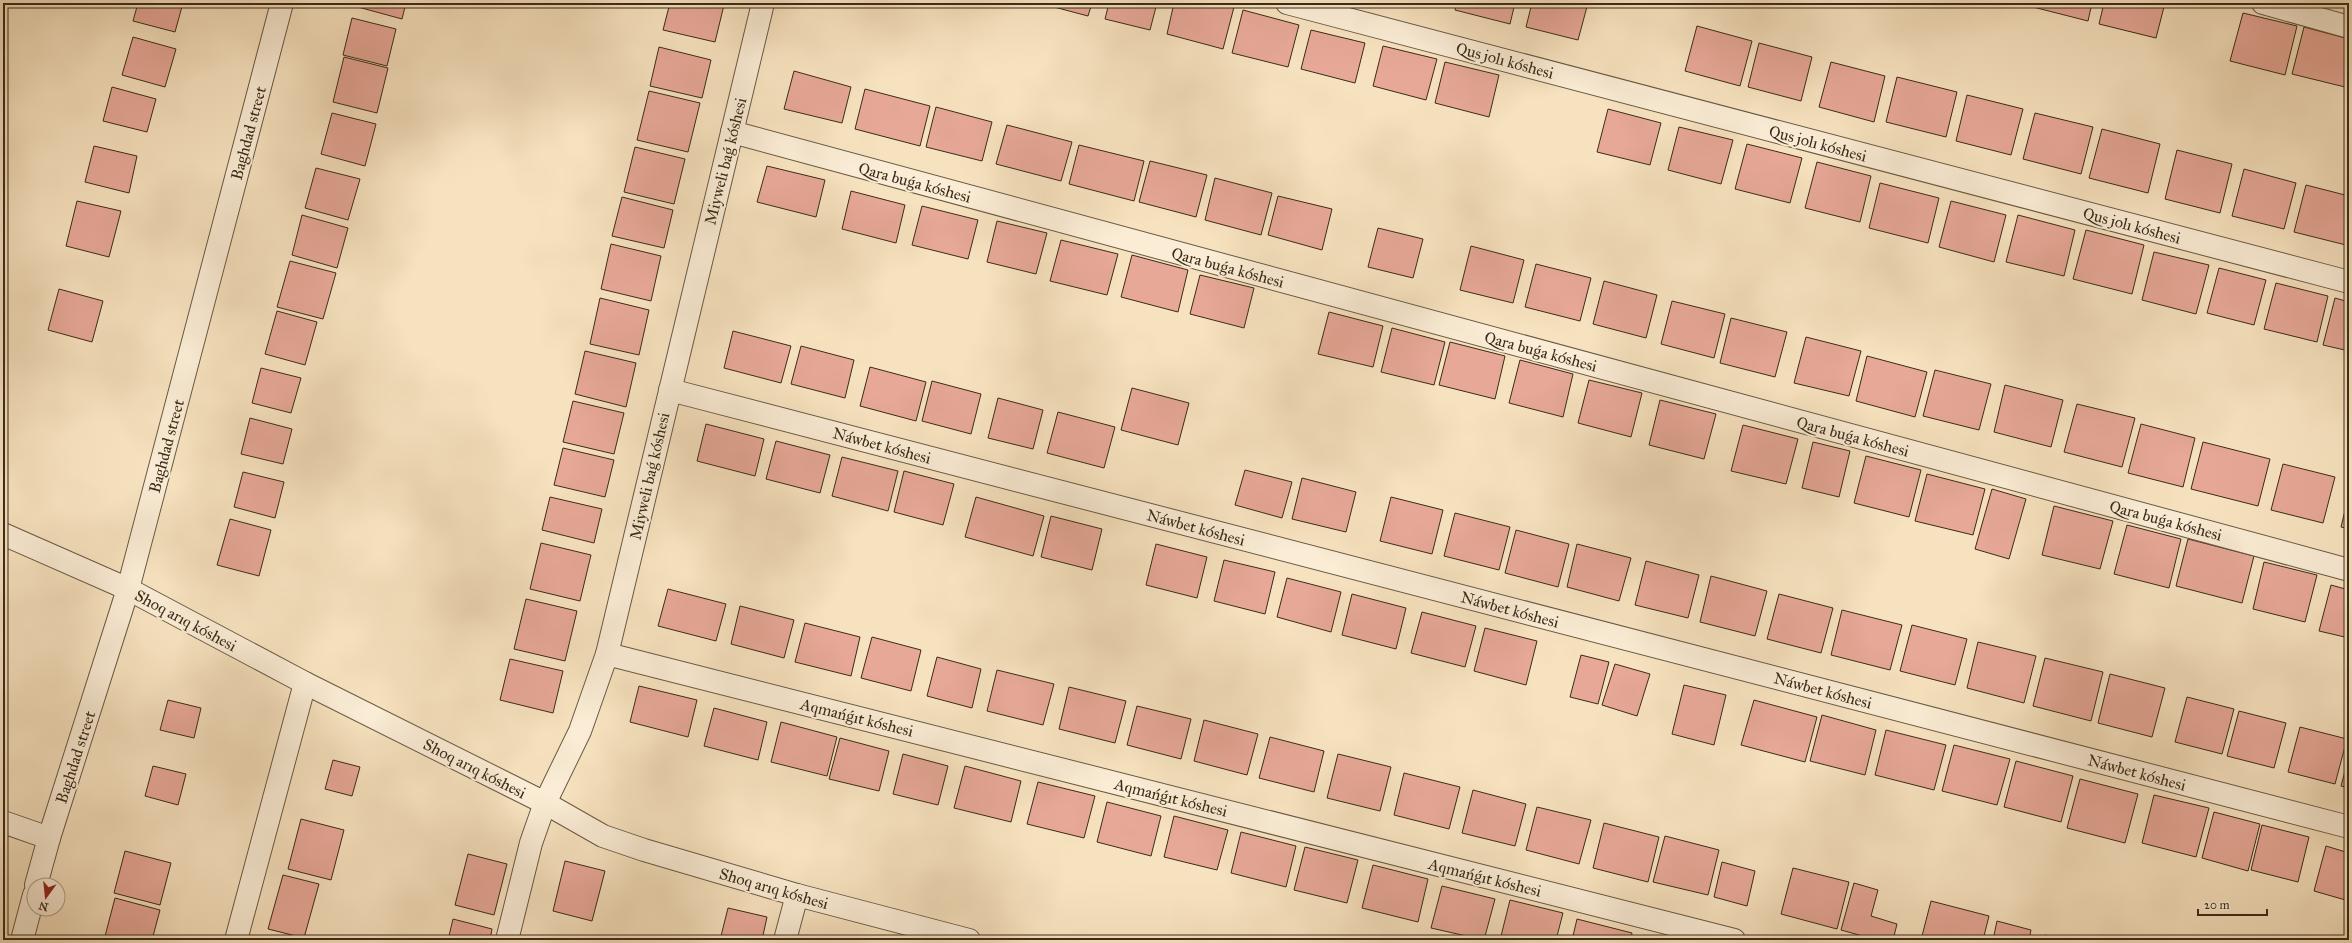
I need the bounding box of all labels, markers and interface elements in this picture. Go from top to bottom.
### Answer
street label: Qus jolı kóshesi [1454,38,1556,83]
street label: Baghdad street [227,84,271,182]
street label: Miyweli baǵ kóshesi [701,95,751,227]
street label: Qus jolı kóshesi [1767,121,1869,166]
street label: Qara buǵa kóshesi [857,158,974,207]
street label: Qus jolı kóshesi [2081,203,2183,248]
street label: Qara buǵa kóshesi [1170,243,1287,292]
street label: Qara buǵa kóshesi [1483,327,1600,376]
street label: Baghdad street [145,397,189,495]
street label: Miyweli baǵ kóshesi [626,410,674,542]
street label: Qara buǵa kóshesi [1795,412,1912,461]
street label: Náwbet kóshesi [831,423,934,468]
street label: Qara buǵa kóshesi [2108,496,2225,545]
street label: Náwbet kóshesi [1145,505,1248,550]
street label: Shoq arıq kóshesi [131,586,240,656]
street label: Náwbet kóshesi [1459,587,1562,632]
street label: Náwbet kóshesi [1772,668,1875,713]
street label: Aqmańǵıt kóshesi [797,694,916,742]
street label: Baghdad street [52,708,100,806]
street label: Shoq arıq kóshesi [420,734,530,804]
street label: Náwbet kóshesi [2086,750,2189,795]
street label: Aqmańǵıt kóshesi [1111,774,1230,822]
street label: Aqmańǵıt kóshesi [1425,854,1544,902]
street label: Shoq arıq kóshesi [717,864,831,914]
north arrow [26,877,66,917]
scale bar [2198,891,2267,917]
text: 20 m [2204,898,2230,912]
text: N [37,899,50,914]

